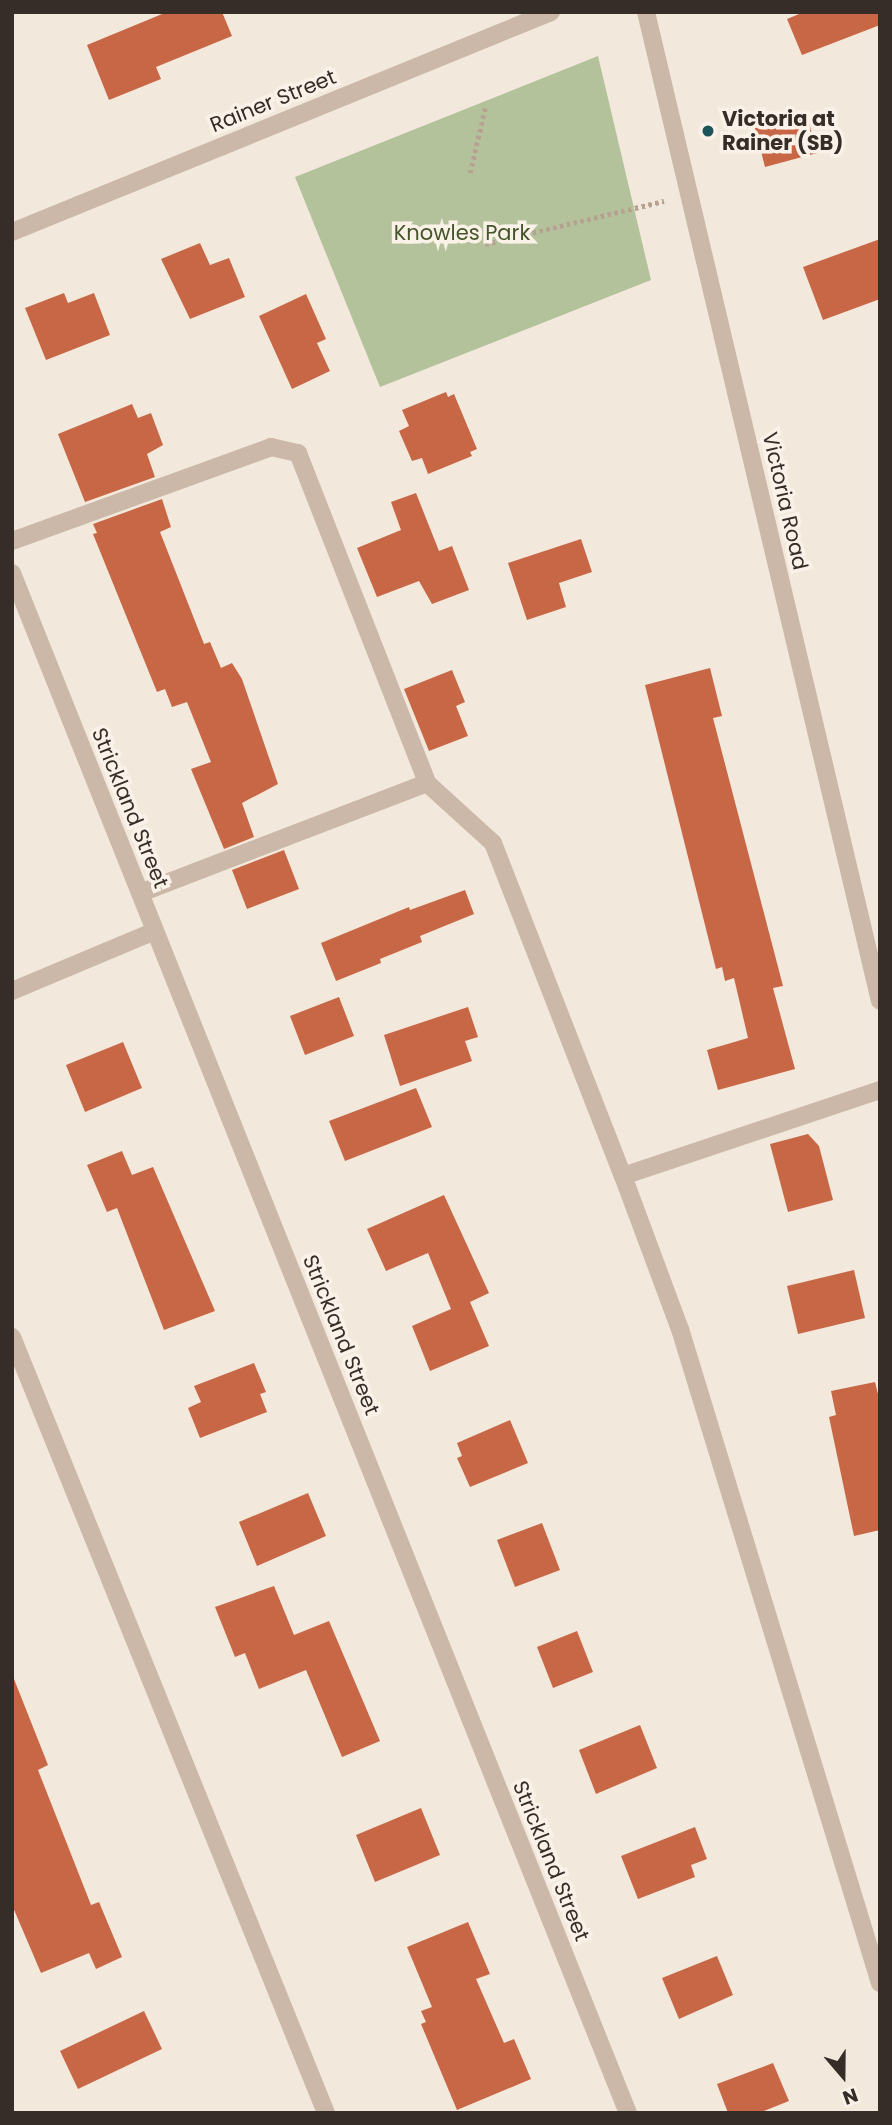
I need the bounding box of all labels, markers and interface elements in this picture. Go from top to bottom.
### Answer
street label: Rainer Street [206,64,340,138]
place label: Victoria at Rainer (SB) [722,106,843,156]
marker: Victoria at Rainer (SB) [700,123,716,139]
park label: Knowles Park [394,220,530,246]
street label: Victoria Road [757,430,813,572]
street label: Strickland Street [86,724,174,892]
street label: Strickland Street [297,1251,385,1419]
street label: Strickland Street [507,1777,595,1945]
north arrow [808,2041,878,2111]
text: N [839,2081,862,2111]

